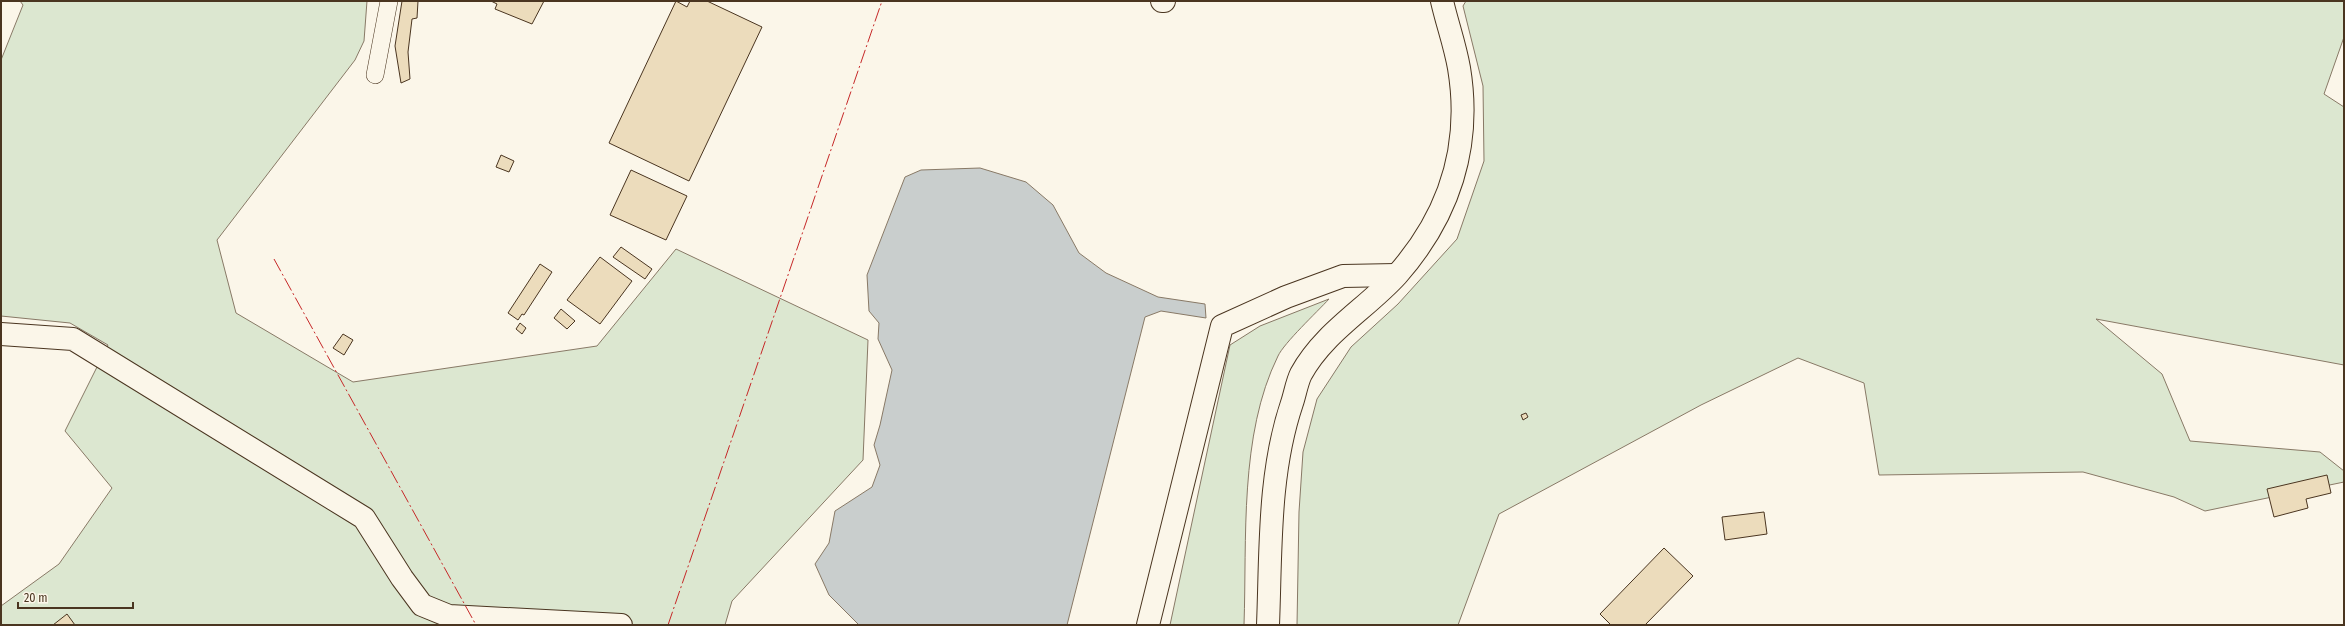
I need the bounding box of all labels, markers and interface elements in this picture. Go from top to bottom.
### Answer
scale bar [18,584,133,610]
text: 20 m [24,591,48,605]

